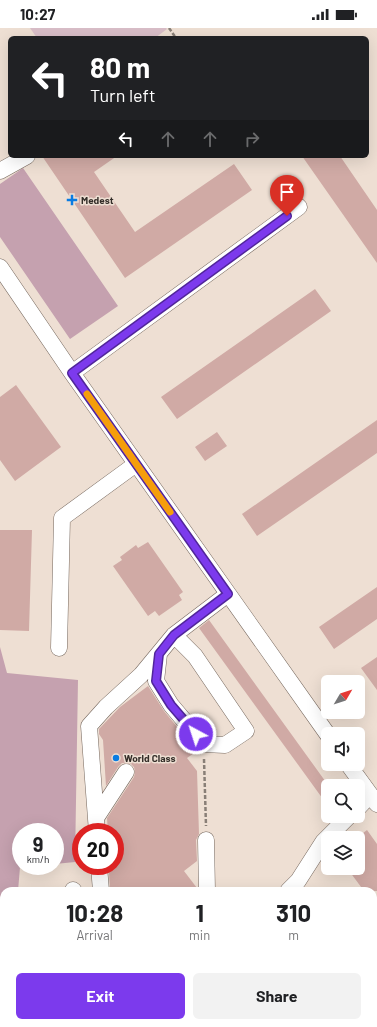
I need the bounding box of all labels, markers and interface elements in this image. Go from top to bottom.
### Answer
text: 10:27 [20,5,55,23]
text: 80 m [90,50,150,84]
icon: left [24,52,76,104]
text: Turn left [90,84,156,106]
icon: left [115,128,137,150]
icon: ahead [157,128,179,150]
icon: ahead [199,128,221,150]
icon: right [241,128,263,150]
pin [270,175,304,216]
icon: arrive [276,181,298,203]
marker: Medest [66,194,78,206]
place label: Medest [81,194,114,206]
north arrow [321,675,365,719]
map controls [321,675,365,875]
position arrow [175,713,217,755]
button: sound [321,727,365,771]
place label: World Class [124,752,175,764]
marker: World Class [111,753,121,763]
button: search [321,779,365,823]
speed limit sign: 20 [72,823,124,875]
button: layers [321,831,365,875]
text: 9 [33,832,43,856]
text: km/h [27,853,49,865]
text: 10:28 [66,898,123,927]
text: 1 [195,898,204,927]
text: 310 [276,898,311,927]
text: Arrival [76,927,113,943]
text: min [189,927,210,943]
text: m [288,927,299,943]
button: Exit [16,973,185,1019]
button: Share [193,973,361,1019]

